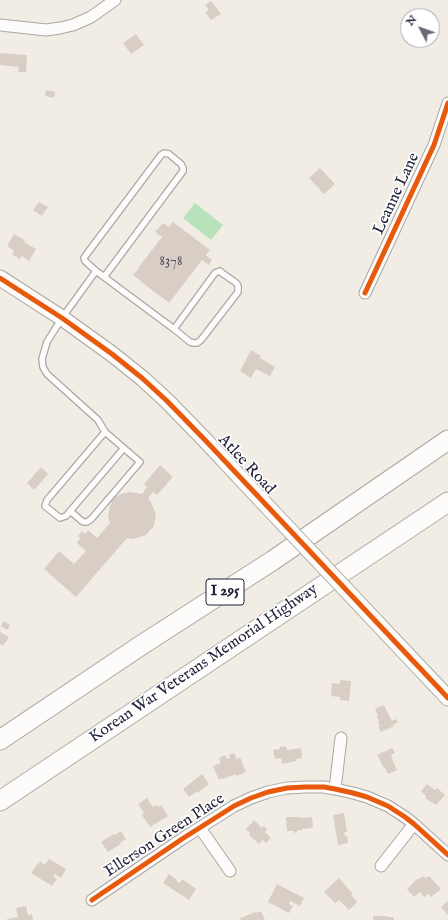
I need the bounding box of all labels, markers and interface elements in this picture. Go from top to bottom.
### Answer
north arrow [400,8,440,48]
text: N [403,13,420,29]
street label: Leanne Lane [370,150,424,238]
house number: 8378 [160,254,182,270]
street label: Atlee Road [213,431,279,499]
road number: I 295 [206,579,244,605]
street label: Korean War Veterans Memorial Highway [86,580,322,748]
street label: Ellerson Green Place [101,790,229,882]

